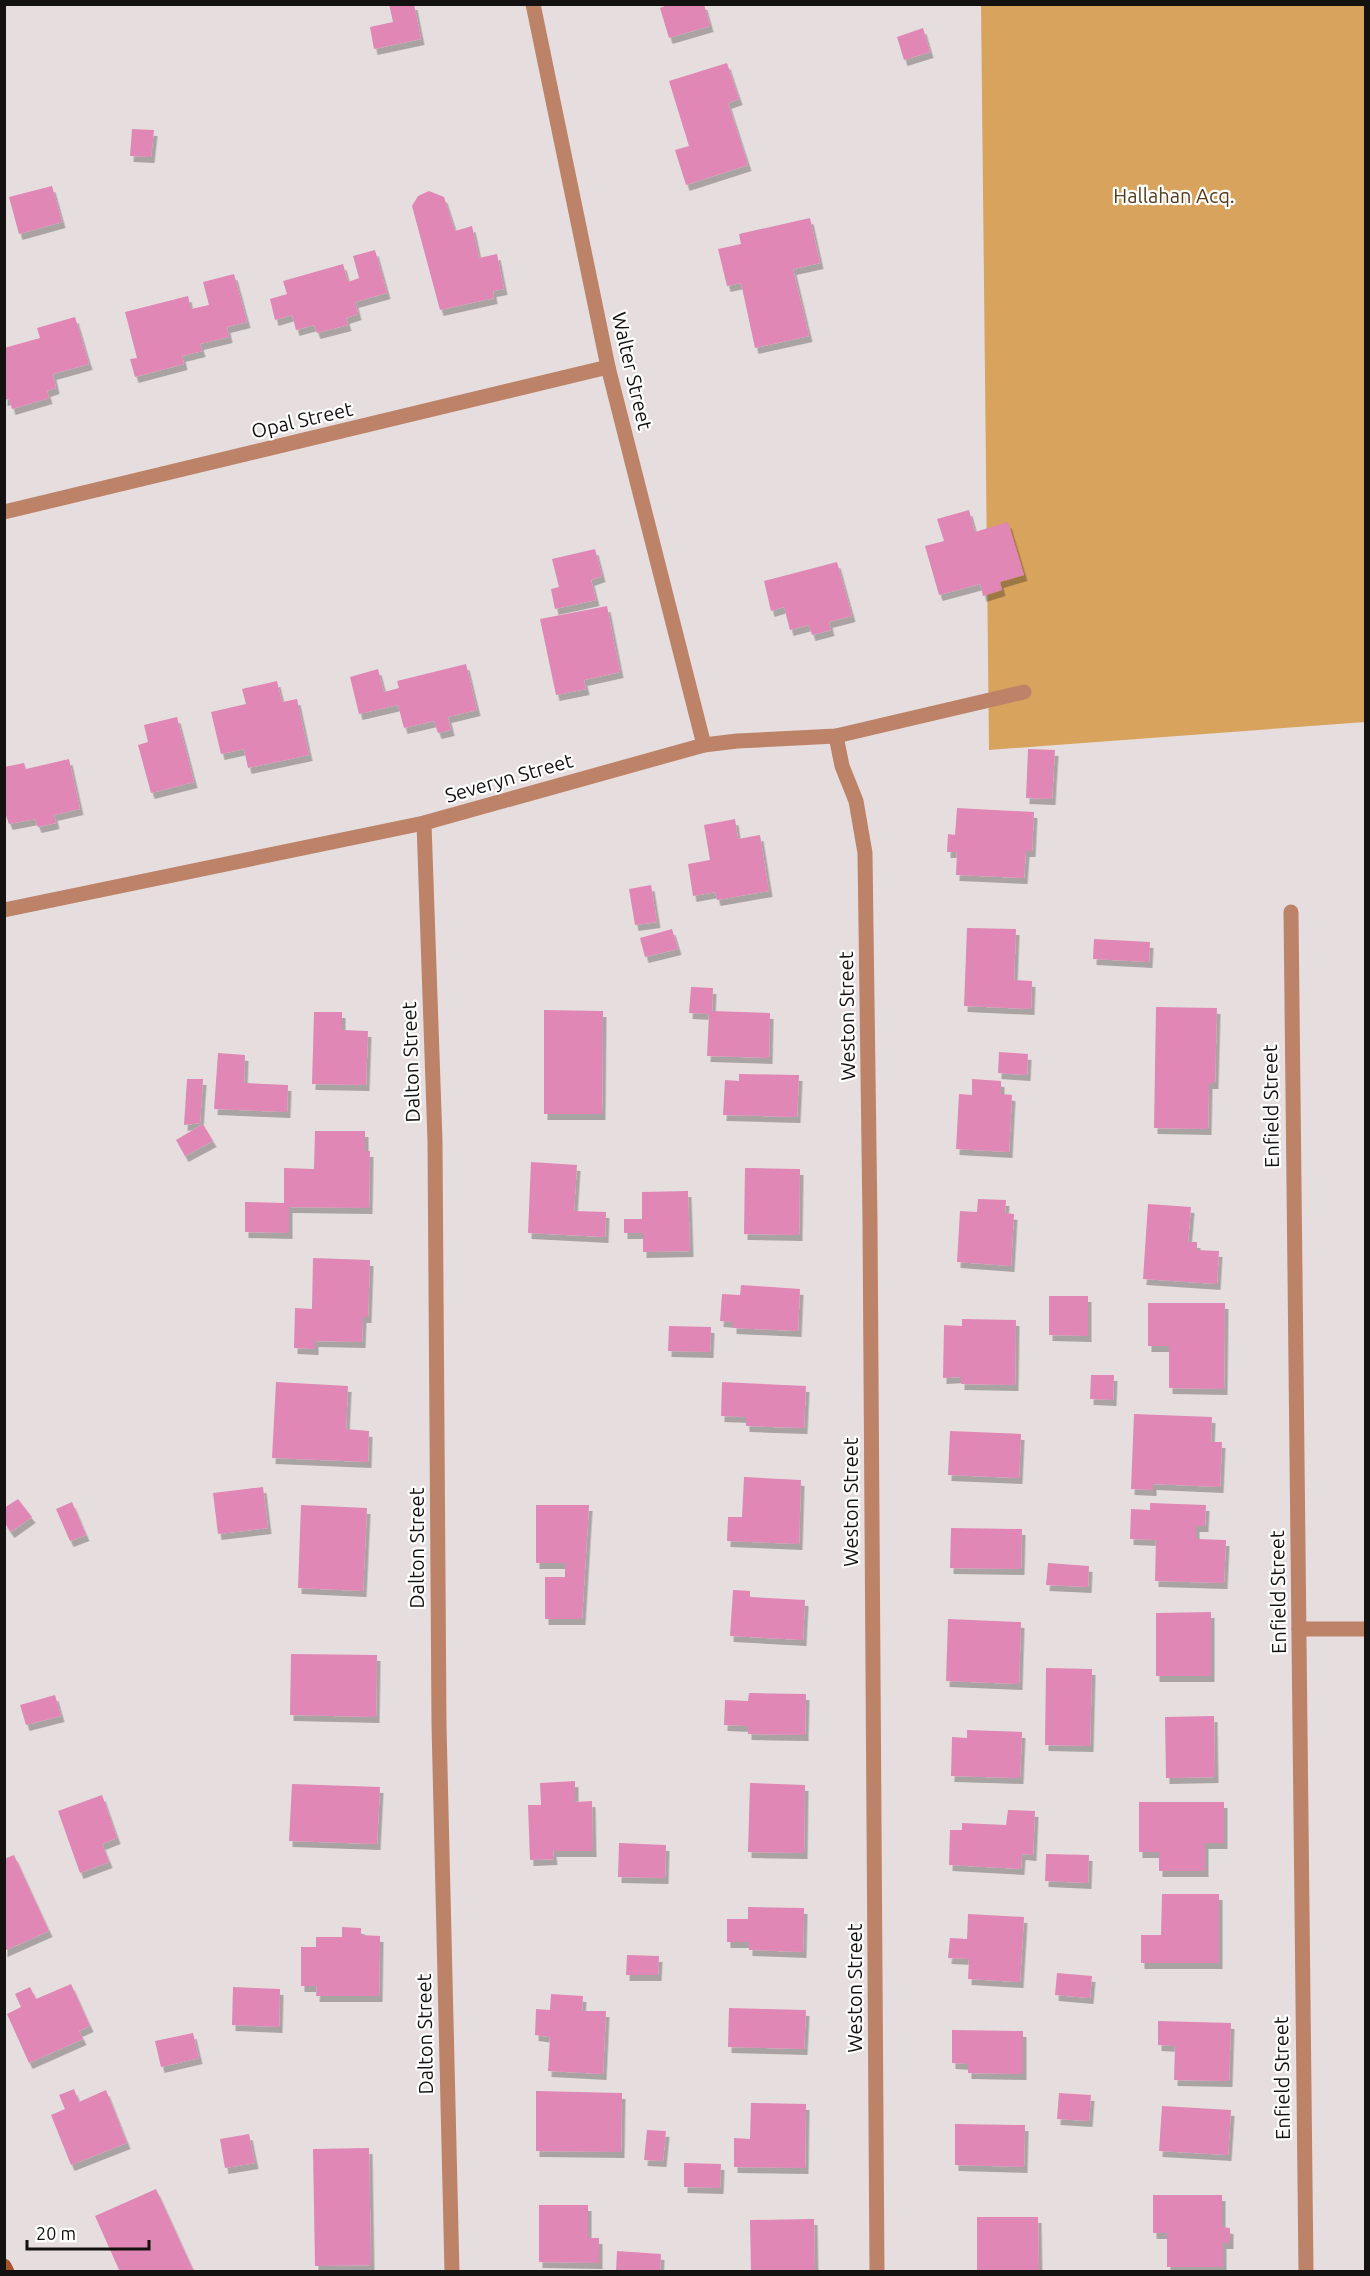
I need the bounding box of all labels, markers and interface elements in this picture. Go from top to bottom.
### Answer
park label: Hallahan Acq. [1113,184,1235,207]
street label: Walter Street [608,310,657,432]
street label: Opal Street [249,397,355,442]
street label: Severyn Street [442,748,576,807]
street label: Weston Street [834,951,859,1081]
street label: Dalton Street [397,1001,424,1123]
street label: Enfield Street [1258,1044,1283,1168]
street label: Weston Street [839,1437,862,1567]
street label: Dalton Street [405,1487,428,1609]
street label: Enfield Street [1265,1530,1290,1654]
street label: Weston Street [843,1923,866,2053]
street label: Dalton Street [412,1973,437,2095]
street label: Enfield Street [1269,2016,1294,2140]
scale bar [27,2213,148,2251]
text: 20 m [36,2223,76,2243]

